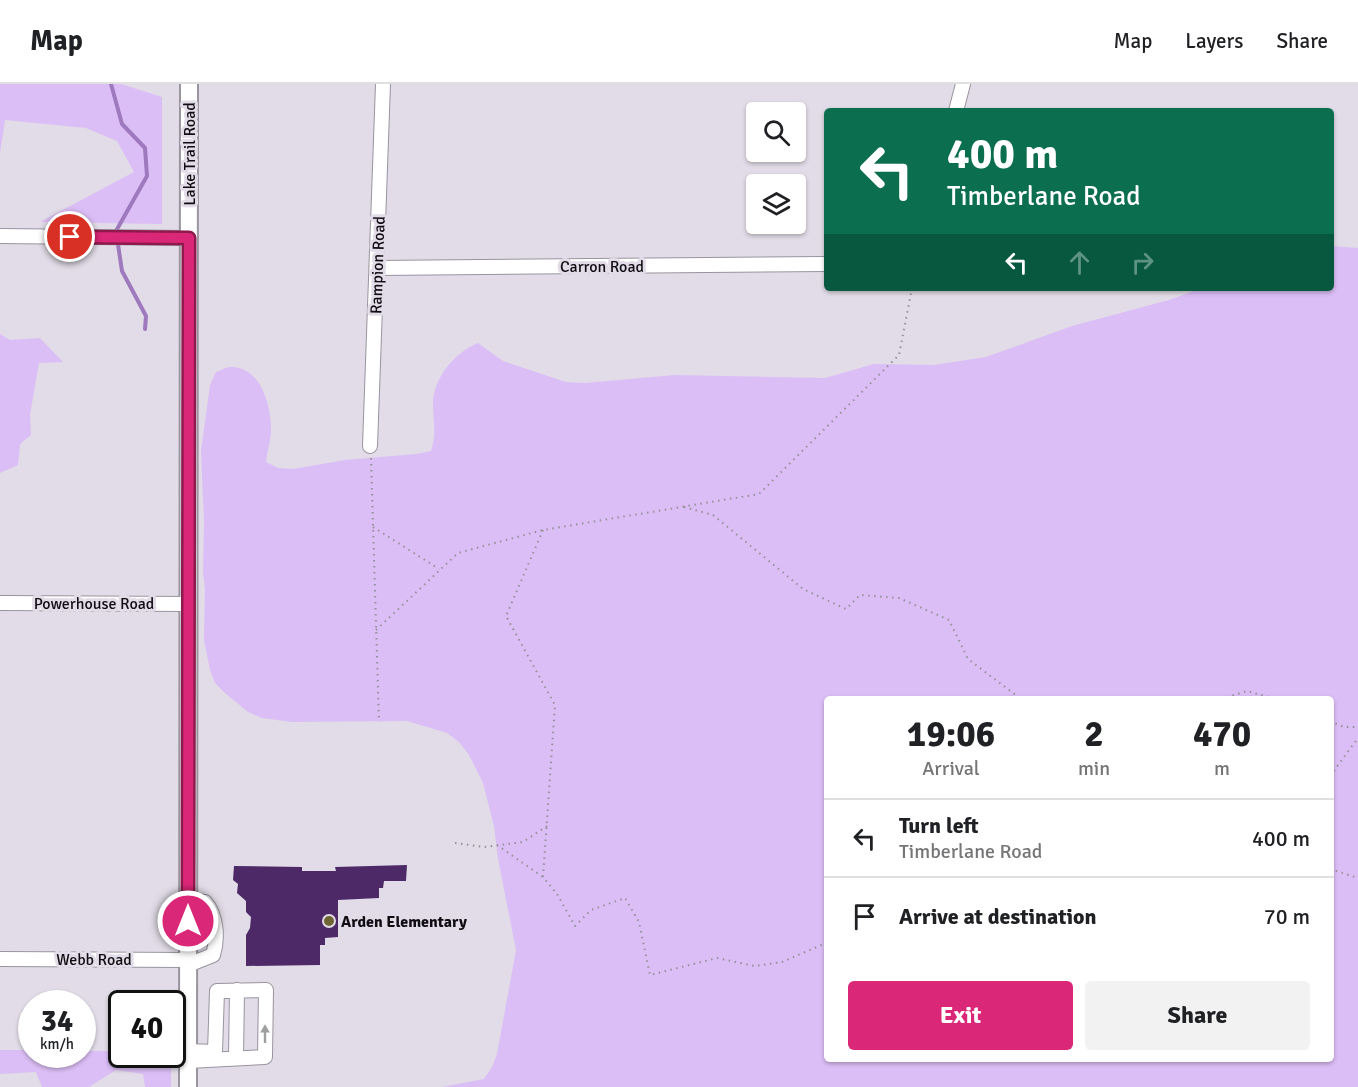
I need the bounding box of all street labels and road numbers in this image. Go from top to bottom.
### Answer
street label: Lake Trail Road [180,102,200,206]
street label: Rampion Road [366,216,390,314]
street label: Carron Road [560,257,644,277]
street label: Powerhouse Road [34,594,154,614]
street label: Webb Road [56,950,132,970]

